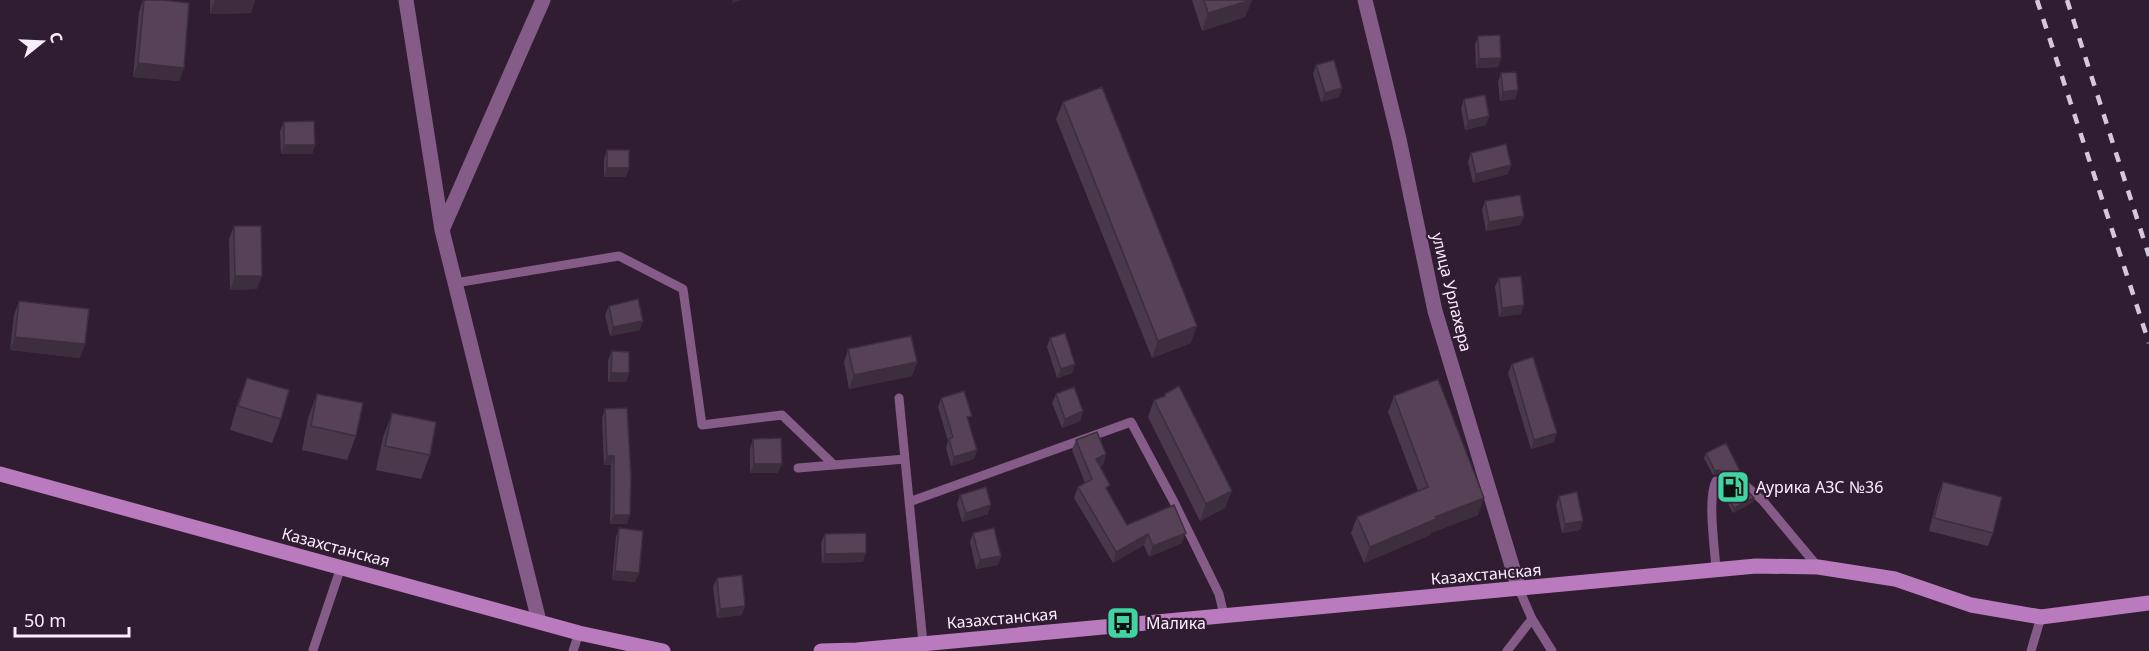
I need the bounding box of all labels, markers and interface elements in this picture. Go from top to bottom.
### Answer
north arrow [12,12,72,72]
text: С [44,29,68,46]
street label: улица Урлахера [1427,230,1477,354]
fuel station icon: Аурика АЗС №36 [1715,469,1751,505]
place label: Аурика АЗС №36 [1756,476,1883,498]
street label: Казахстанская [279,522,393,572]
street label: Казахстанская [1430,558,1542,590]
scale bar [15,600,129,638]
street label: Казахстанская [946,602,1058,634]
bus stop icon: Малика [1105,605,1141,641]
text: 50 m [24,608,66,632]
place label: Малика [1146,612,1206,634]

